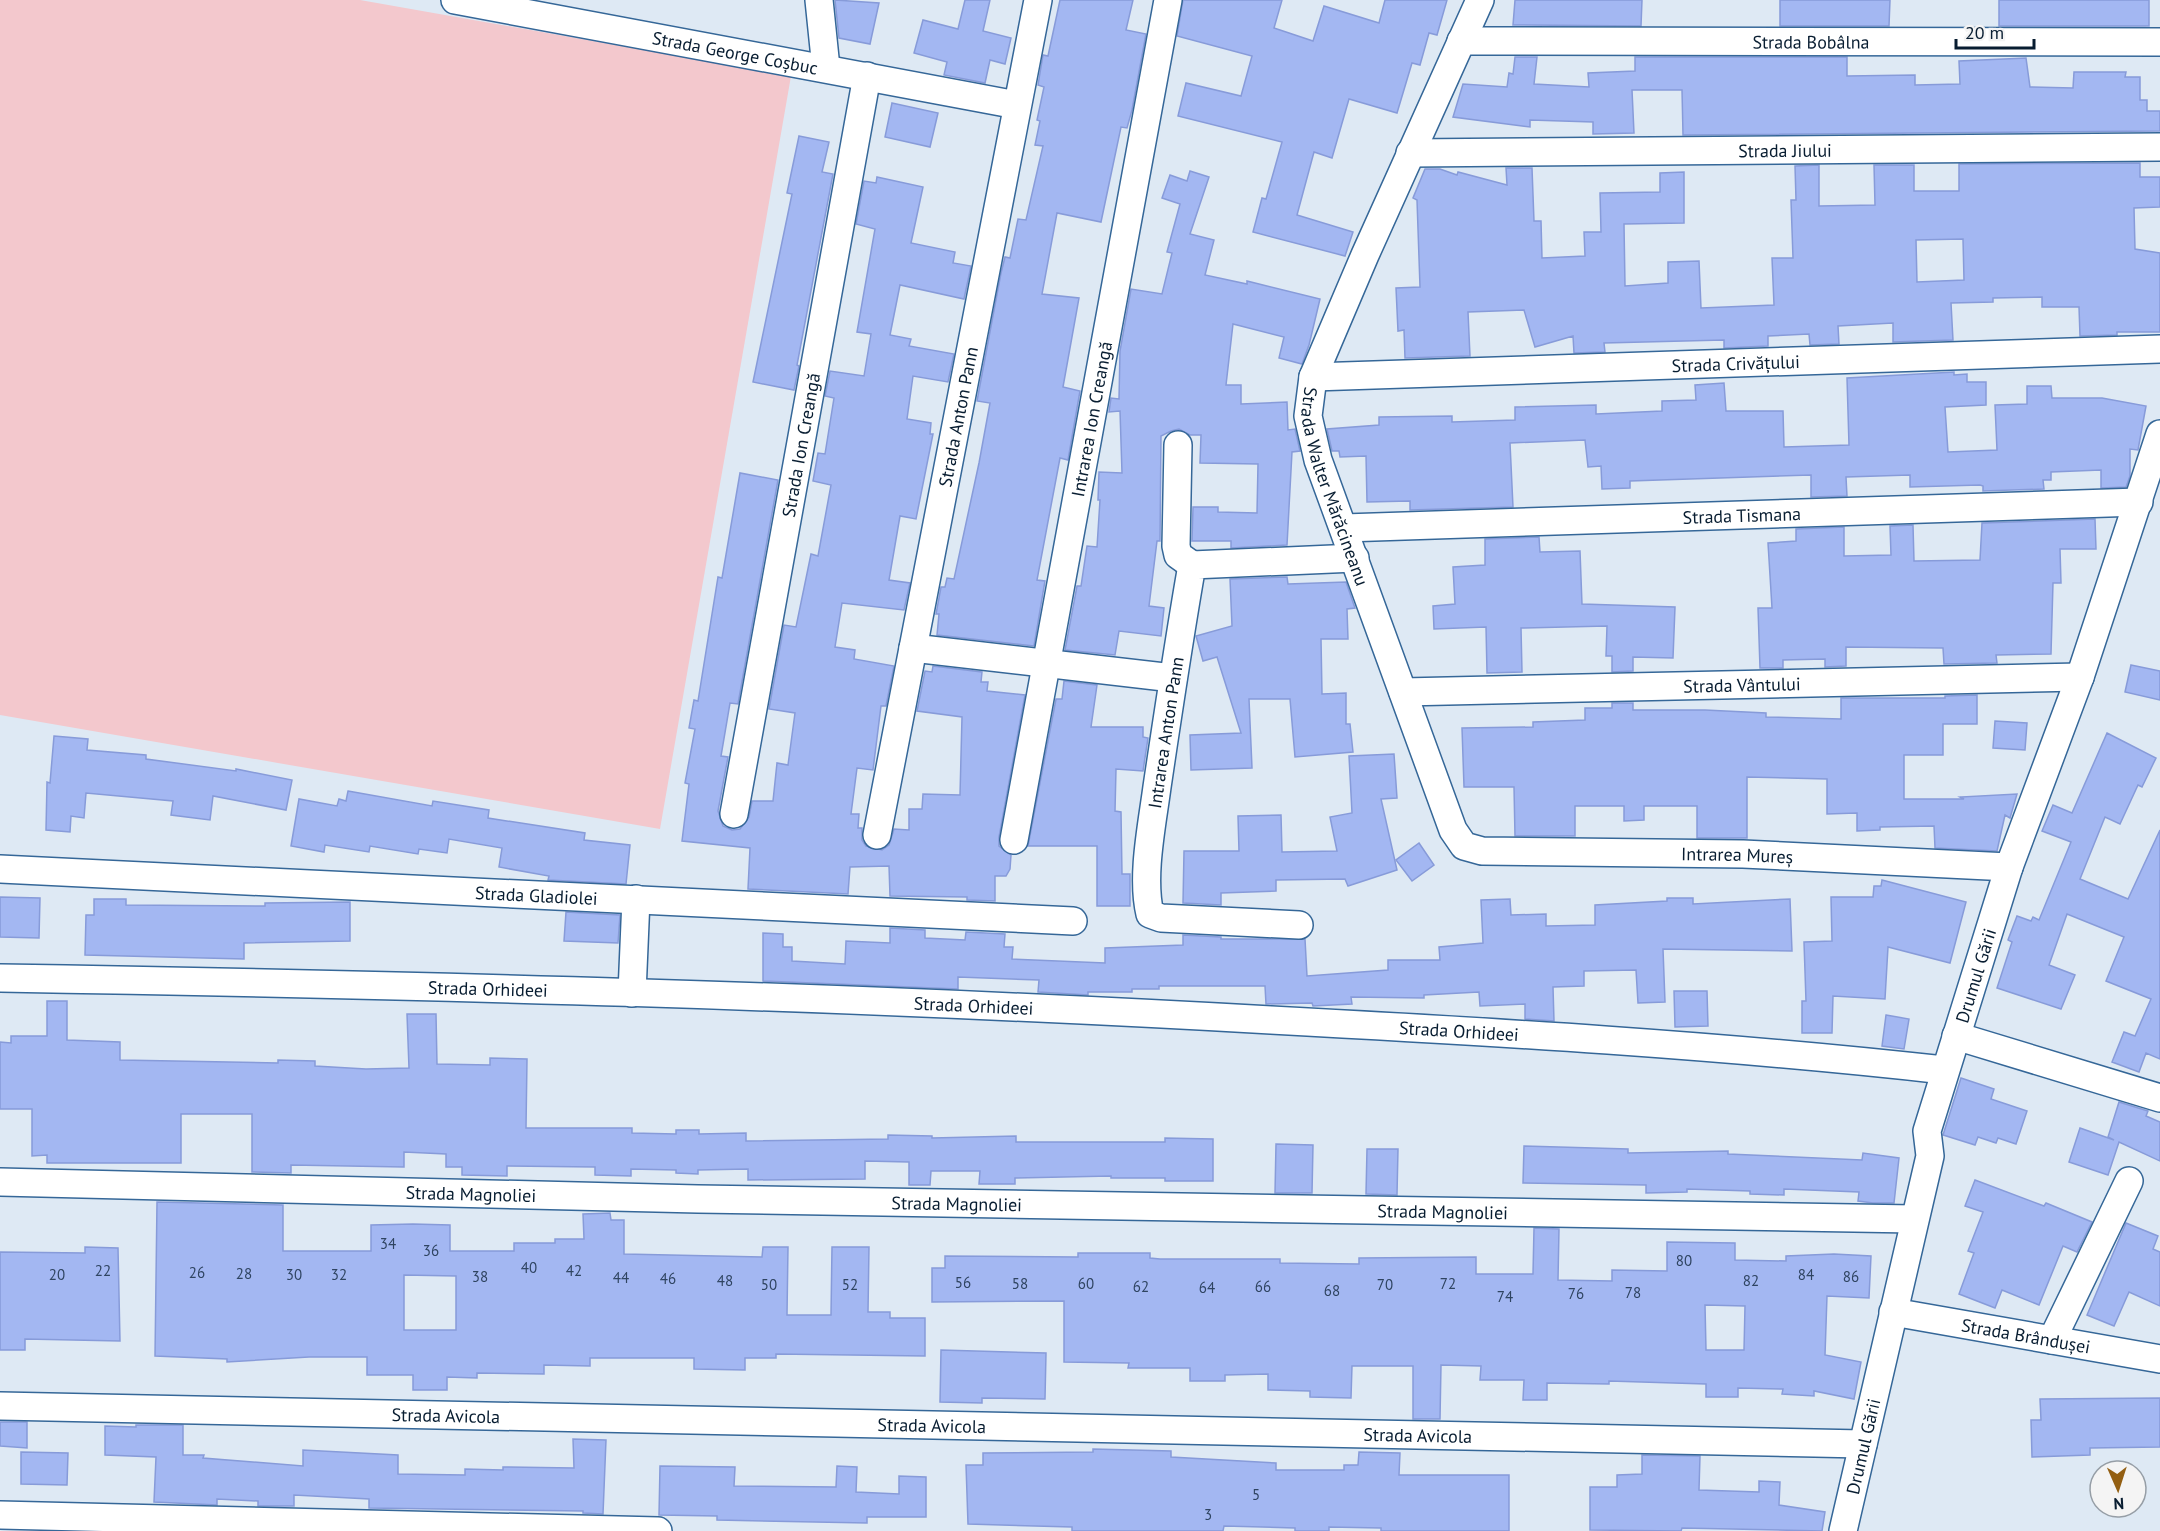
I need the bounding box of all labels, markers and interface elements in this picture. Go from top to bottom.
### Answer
scale bar [1956,12,2034,50]
text: 20 m [1965,21,2004,44]
street label: Strada George Coșbuc [650,26,820,79]
street label: Strada Bobâlna [1752,30,1870,53]
street label: Strada Jiului [1738,138,1832,162]
street label: Intrarea Ion Creangă [1066,339,1117,499]
street label: Strada Anton Pann [933,345,982,489]
street label: Strada Crivățului [1671,349,1800,377]
street label: Strada Ion Creangă [776,371,825,519]
street label: Strada Walter Mărăcineanu [1296,386,1374,589]
street label: Strada Tismana [1682,502,1801,528]
street label: Intrarea Anton Pann [1143,655,1188,810]
street label: Strada Vântului [1683,672,1801,697]
street label: Intrarea Mureș [1681,842,1794,868]
street label: Strada Gladiolei [474,881,598,909]
street label: Drumul Gării [1950,925,2001,1026]
street label: Strada Orhideei [428,975,548,1001]
street label: Strada Orhideei [913,991,1034,1019]
street label: Strada Orhideei [1398,1016,1520,1046]
street label: Strada Magnoliei [405,1180,536,1207]
street label: Strada Magnoliei [891,1191,1022,1216]
street label: Strada Magnoliei [1377,1199,1508,1224]
house number: 34 [380,1234,396,1253]
house number: 36 [423,1241,439,1260]
house number: 80 [1676,1251,1692,1270]
house number: 40 [521,1258,537,1277]
house number: 22 [95,1261,111,1280]
house number: 42 [566,1261,582,1280]
house number: 26 [189,1263,205,1282]
house number: 28 [236,1264,252,1283]
house number: 20 [49,1265,65,1284]
house number: 30 [286,1265,302,1284]
house number: 32 [331,1265,347,1284]
house number: 84 [1798,1265,1814,1284]
house number: 38 [472,1267,488,1286]
house number: 86 [1843,1267,1859,1286]
house number: 44 [613,1268,629,1287]
house number: 46 [660,1269,676,1288]
house number: 48 [717,1271,733,1290]
house number: 82 [1743,1271,1759,1290]
house number: 56 [955,1273,971,1292]
house number: 58 [1012,1274,1028,1293]
house number: 60 [1078,1274,1094,1293]
house number: 72 [1440,1274,1456,1293]
house number: 50 [761,1275,777,1294]
house number: 52 [842,1275,858,1294]
house number: 70 [1377,1275,1393,1294]
house number: 62 [1133,1277,1149,1296]
house number: 66 [1255,1277,1271,1296]
house number: 64 [1199,1278,1215,1297]
house number: 68 [1324,1281,1340,1300]
house number: 78 [1625,1283,1641,1302]
house number: 76 [1568,1284,1584,1303]
house number: 74 [1497,1287,1513,1306]
street label: Strada Brândușei [1960,1313,2092,1358]
street label: Drumul Gării [1840,1396,1885,1496]
street label: Strada Avicola [391,1402,500,1428]
street label: Strada Avicola [877,1412,986,1438]
street label: Strada Avicola [1363,1422,1472,1448]
north arrow [2088,1459,2148,1519]
house number: 5 [1252,1485,1260,1504]
text: N [2113,1494,2125,1514]
house number: 3 [1204,1505,1212,1524]

